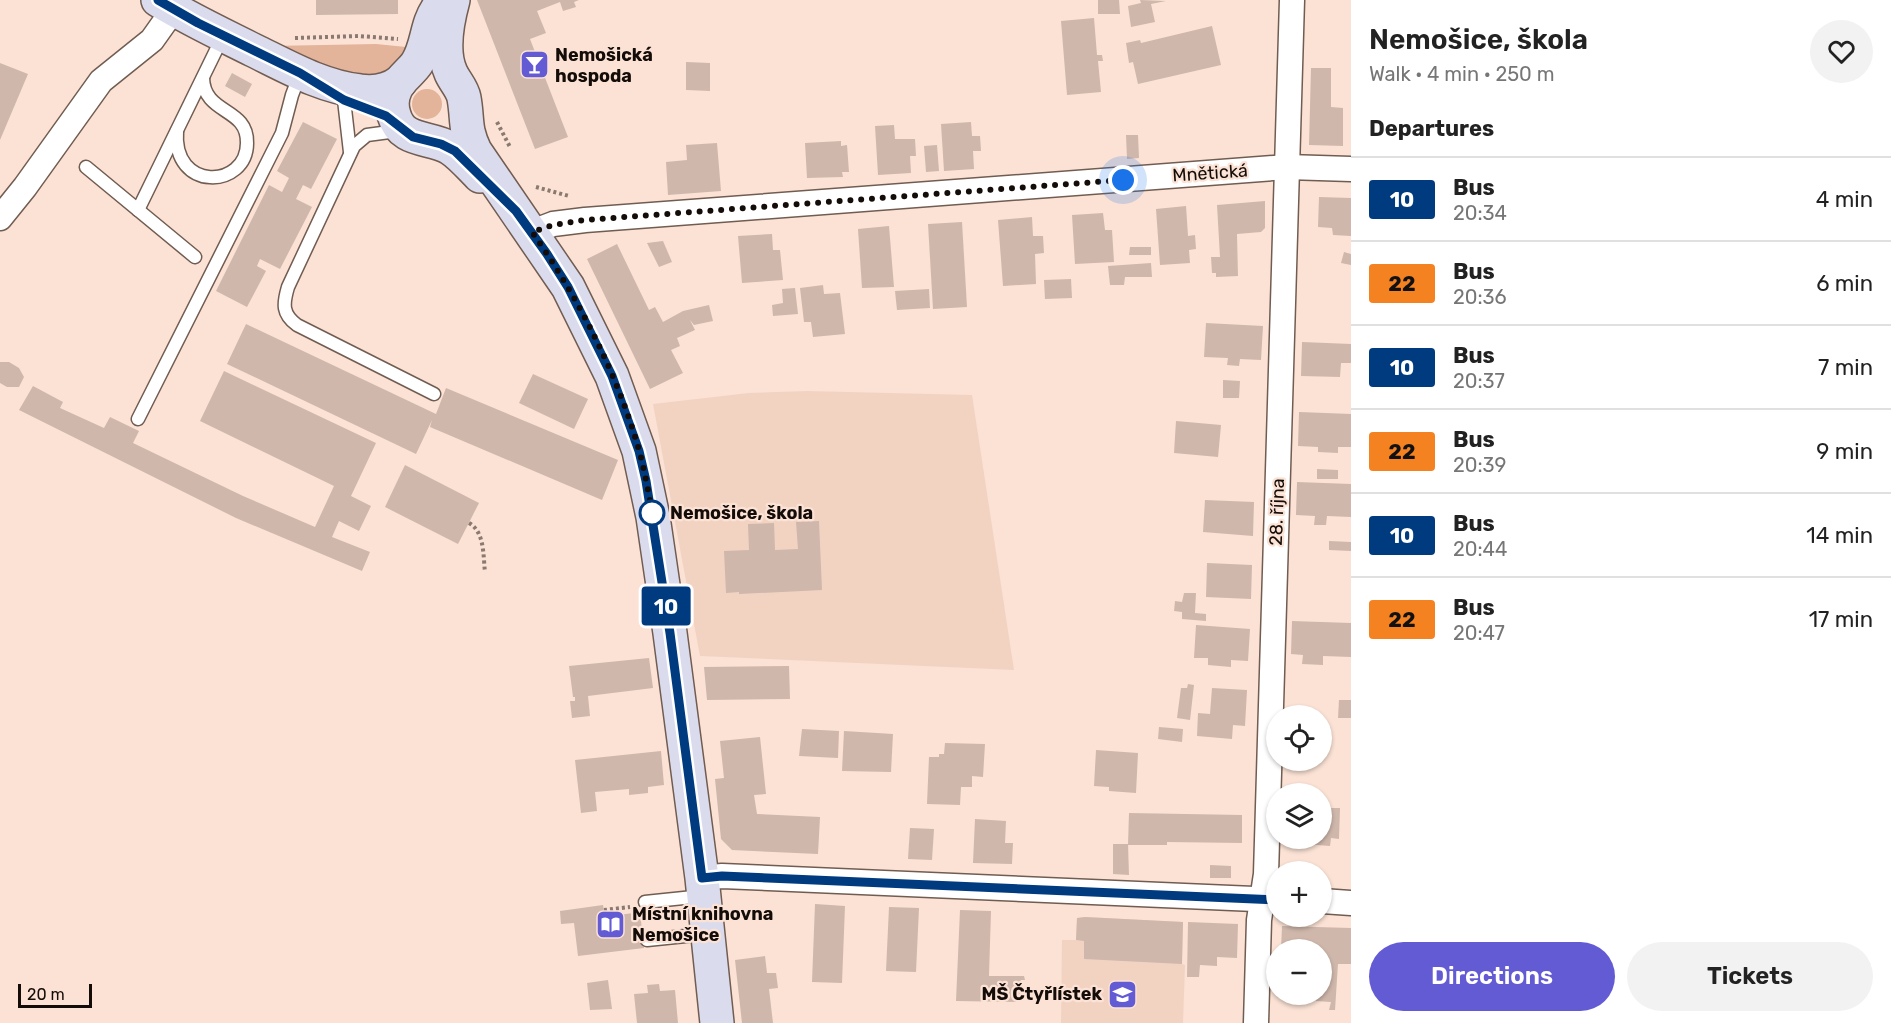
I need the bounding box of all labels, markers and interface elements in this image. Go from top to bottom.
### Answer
button: heart [1810,20,1873,83]
text: Nemošice, škola [1369,23,1588,56]
place label: Nemošická hospoda [555,44,653,87]
bar icon: Nemošická hospoda [518,49,550,81]
text: Walk · 4 min · 250 m [1369,62,1554,86]
text: Departures [1369,115,1494,142]
street label: Mnětická [1172,159,1248,187]
your location [1108,165,1138,195]
text: Bus [1453,174,1495,201]
text: 4 min [1816,186,1873,213]
text: 10 [1390,187,1414,212]
text: 20:34 [1453,201,1507,225]
text: Bus [1453,258,1495,285]
text: 6 min [1816,270,1873,297]
text: 22 [1388,271,1416,296]
text: 20:36 [1453,285,1507,309]
text: Bus [1453,342,1495,369]
text: 7 min [1818,354,1873,381]
text: 10 [1390,355,1414,380]
text: 20:37 [1453,369,1505,393]
text: Bus [1453,426,1495,453]
text: 9 min [1816,438,1873,465]
text: 22 [1388,439,1416,464]
text: 20:39 [1453,453,1506,477]
street label: 28. října [1265,478,1289,546]
marker: Nemošice, škola [639,500,665,526]
place label: Nemošice, škola [670,502,813,524]
text: Bus [1453,510,1495,537]
text: 14 min [1806,522,1873,549]
text: 10 [1390,523,1414,548]
text: 20:44 [1453,537,1507,561]
line badge: 10 [639,586,693,626]
text: 10 [654,594,678,619]
text: Bus [1453,594,1495,621]
text: 17 min [1809,606,1873,633]
text: 22 [1388,607,1416,632]
text: 20:47 [1453,621,1505,645]
map controls [1266,705,1332,1005]
button: locate [1266,705,1332,771]
button: layers [1266,783,1332,849]
button: + [1266,861,1332,927]
place label: Místní knihovna Nemošice [632,903,773,946]
library icon: Místní knihovna Nemošice [595,908,627,940]
button: − [1266,939,1332,1005]
button: Directions [1369,942,1615,1011]
button: Tickets [1627,942,1873,1011]
school or university icon: MŠ Čtyřlístek [1107,978,1139,1010]
scale bar [18,981,92,1008]
place label: MŠ Čtyřlístek [982,983,1102,1005]
text: 20 m [27,985,65,1004]

